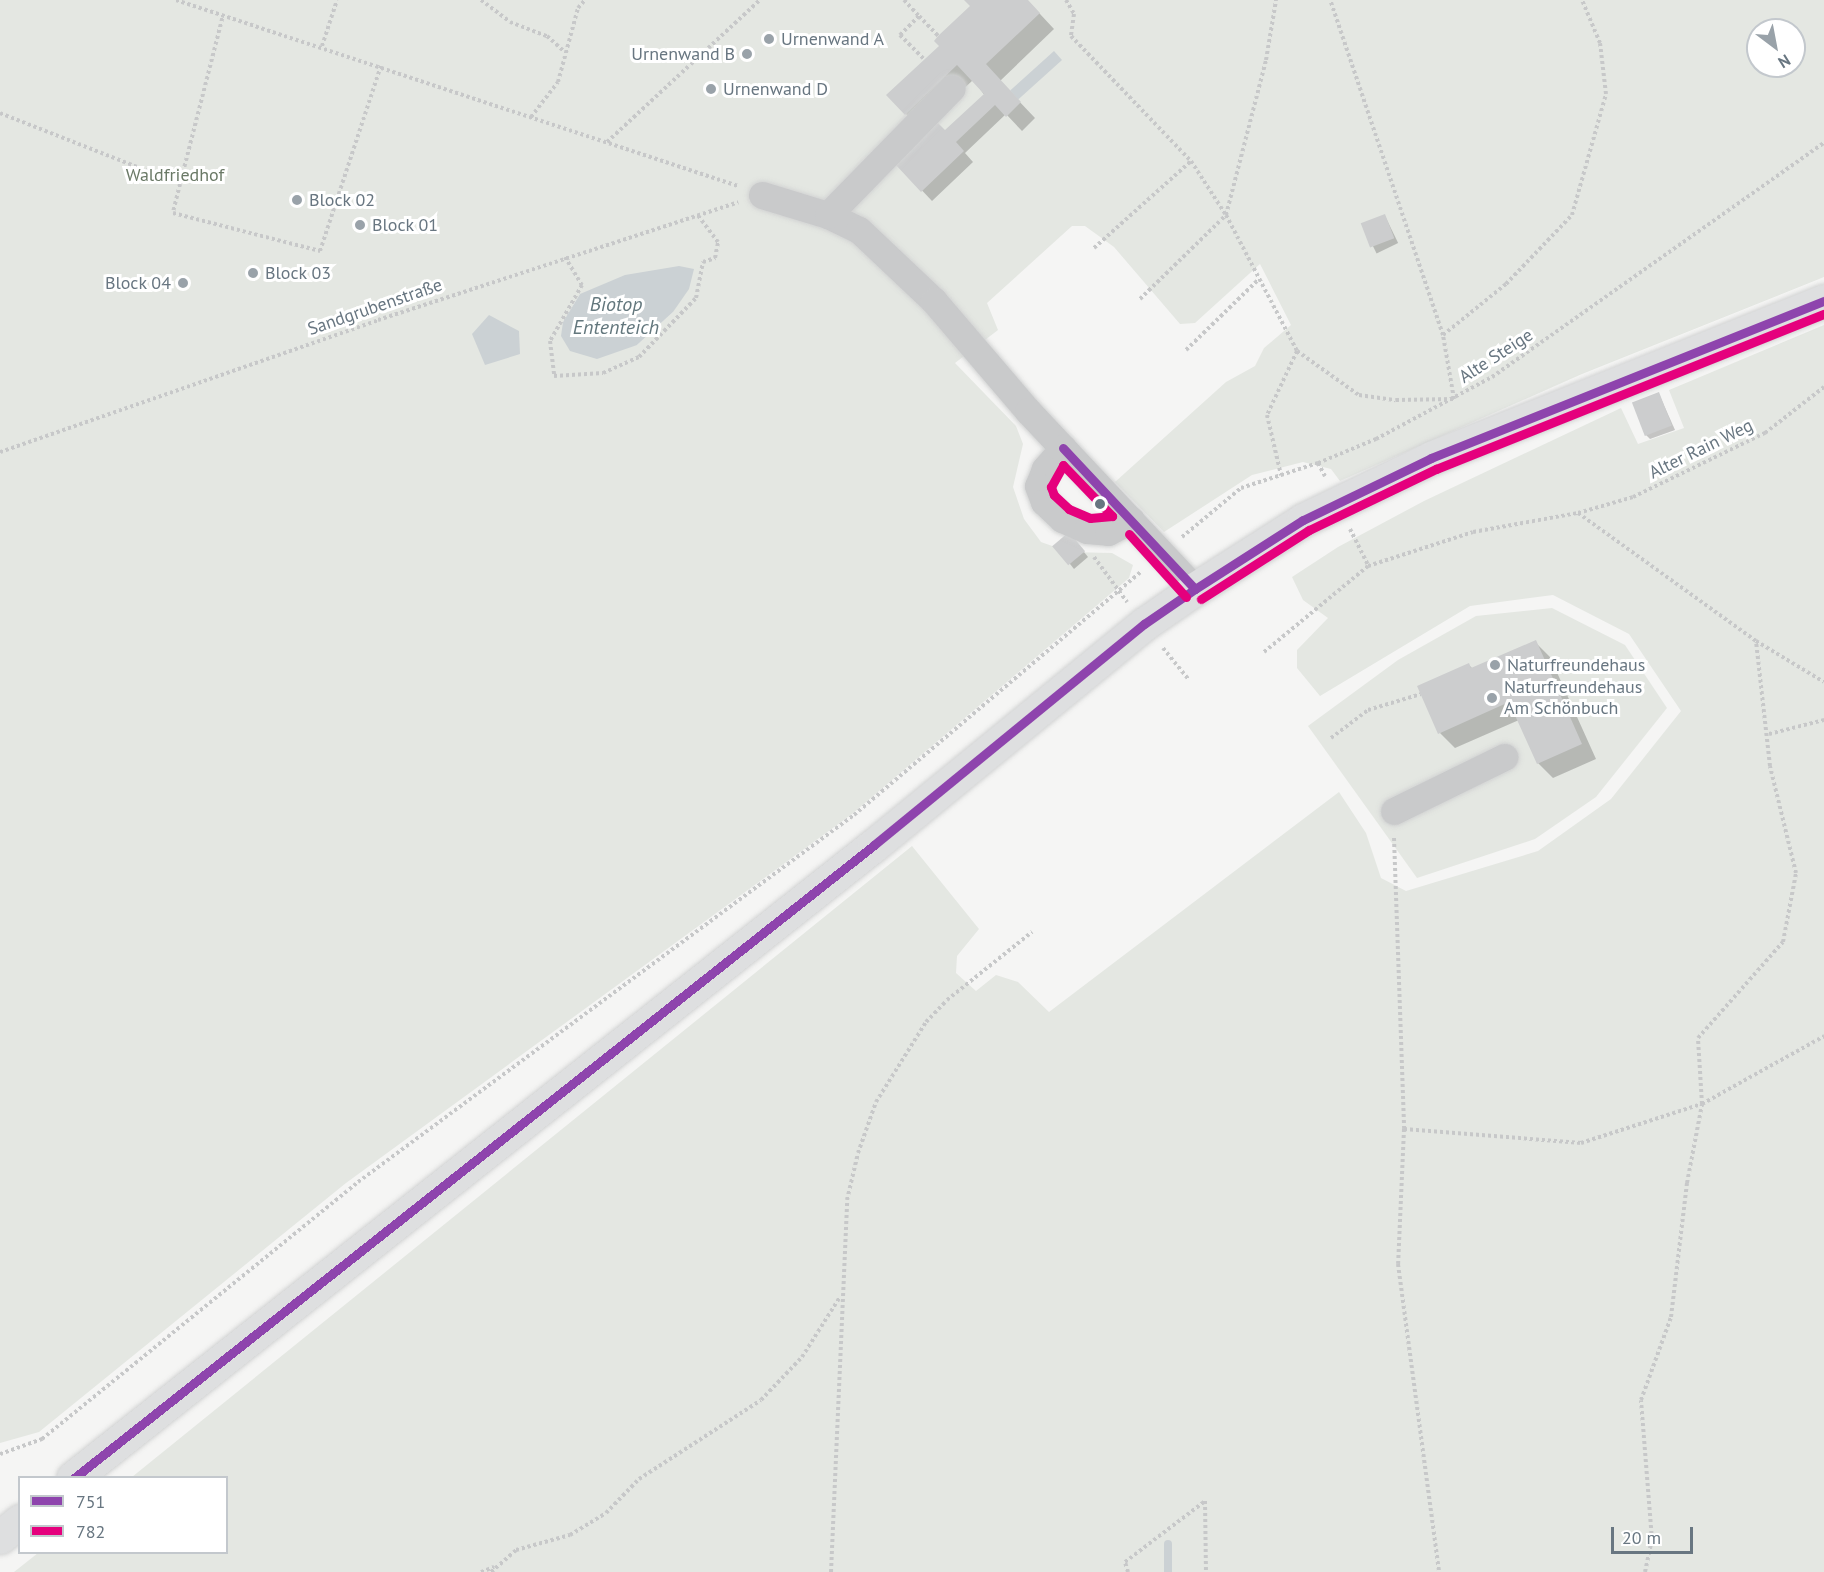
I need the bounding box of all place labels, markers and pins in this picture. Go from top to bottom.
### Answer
place label: Urnenwand A [781,28,885,50]
marker: Urnenwand A [762,32,776,46]
place label: Urnenwand B [631,43,735,65]
marker: Urnenwand B [740,47,754,61]
place label: Urnenwand D [723,78,828,100]
marker: Urnenwand D [704,82,718,96]
place label: Block 02 [309,189,376,211]
marker: Block 02 [290,193,304,207]
place label: Block 01 [372,214,439,236]
marker: Block 01 [353,218,367,232]
place label: Block 03 [265,262,332,284]
marker: Block 03 [246,266,260,280]
place label: Block 04 [104,272,171,294]
marker: Block 04 [176,276,190,290]
unlabelled marker [1094,498,1106,510]
place label: Naturfreundehaus [1507,654,1645,676]
marker: Naturfreundehaus [1488,658,1502,672]
place label: Naturfreundehaus Am Schönbuch [1504,677,1642,720]
marker: Naturfreundehaus Am Schönbuch [1485,691,1499,705]

